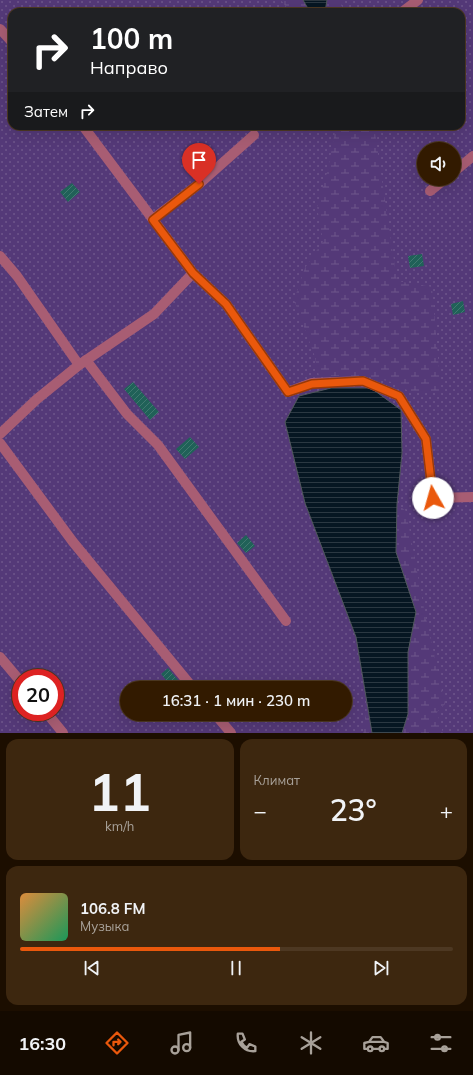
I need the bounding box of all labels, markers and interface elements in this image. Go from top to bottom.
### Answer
text: 100 m [90,21,173,56]
icon: right [24,24,76,76]
text: Направо [90,56,168,79]
icon: right [76,100,98,122]
text: Затем [24,102,68,121]
map controls [417,142,461,186]
button: sound [417,142,461,186]
pin [182,143,216,184]
icon: arrive [188,149,210,171]
position arrow [412,477,454,519]
speed limit sign: 20 [12,669,64,721]
text: 16:31 · 1 мин · 230 m [162,691,310,710]
text: 11 [89,759,151,824]
text: Климат [254,772,300,788]
text: 23° [330,791,377,829]
text: − [254,797,267,825]
text: + [440,797,453,825]
text: km/h [105,818,134,834]
text: 106.8 FM [80,899,145,918]
text: Музыка [80,918,129,934]
icon: previous [81,957,103,979]
icon: pause [225,957,247,979]
icon: next [370,957,392,979]
icon: directions [103,1029,131,1057]
icon: music [168,1029,196,1057]
icon: phone [232,1029,260,1057]
icon: climate [297,1029,325,1057]
icon: car [362,1029,390,1057]
icon: filters [427,1029,455,1057]
text: 16:30 [18,1032,66,1055]

